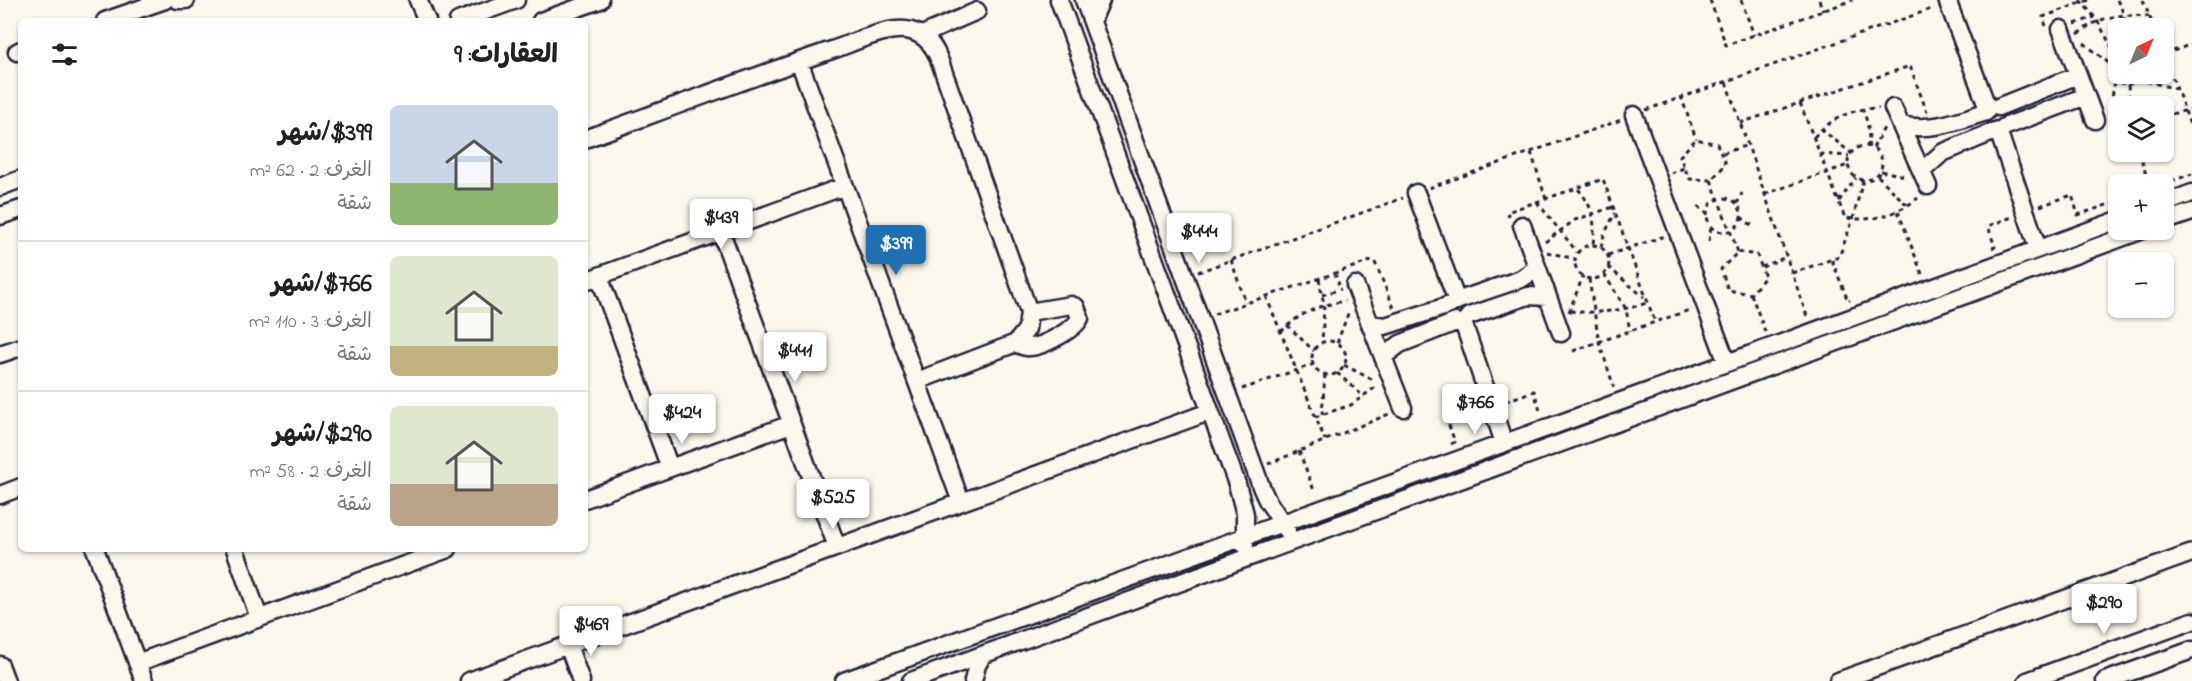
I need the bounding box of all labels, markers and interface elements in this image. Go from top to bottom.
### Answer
north arrow [2108,18,2174,84]
map controls [2108,18,2174,318]
text: العقارات: 9 [454,37,558,75]
icon: filters [48,38,81,71]
button: layers [2108,96,2174,162]
text: $399/شهر [279,115,372,153]
icon: home [438,129,510,201]
text: الغرف: 2 · 62 m² [250,157,372,186]
button: + [2108,174,2174,240]
text: شقة [337,190,372,219]
pin: $439 [685,199,757,250]
text: $439 [704,204,738,233]
pin: $444 [1163,213,1235,264]
text: $444 [1181,218,1217,247]
pin: $399 [860,225,932,276]
text: $399 [880,230,912,259]
button: − [2108,252,2174,318]
text: $766/شهر [271,266,372,304]
icon: home [438,280,510,352]
text: الغرف: 3 · 110 m² [249,308,372,337]
pin: $441 [759,332,831,383]
text: $441 [778,337,812,366]
text: شقة [337,341,372,370]
pin: $766 [1439,384,1511,435]
text: $766 [1456,389,1494,418]
pin: $424 [646,394,718,445]
text: $424 [663,399,701,428]
text: $290/شهر [273,416,372,454]
icon: home [438,430,510,502]
text: الغرف: 2 · 58 m² [250,458,372,487]
pin: $525 [797,479,869,530]
text: $525 [811,484,855,513]
text: شقة [337,491,372,520]
pin: $290 [2068,584,2140,635]
text: $290 [2086,589,2122,618]
pin: $469 [555,606,627,657]
text: $469 [573,611,609,640]

